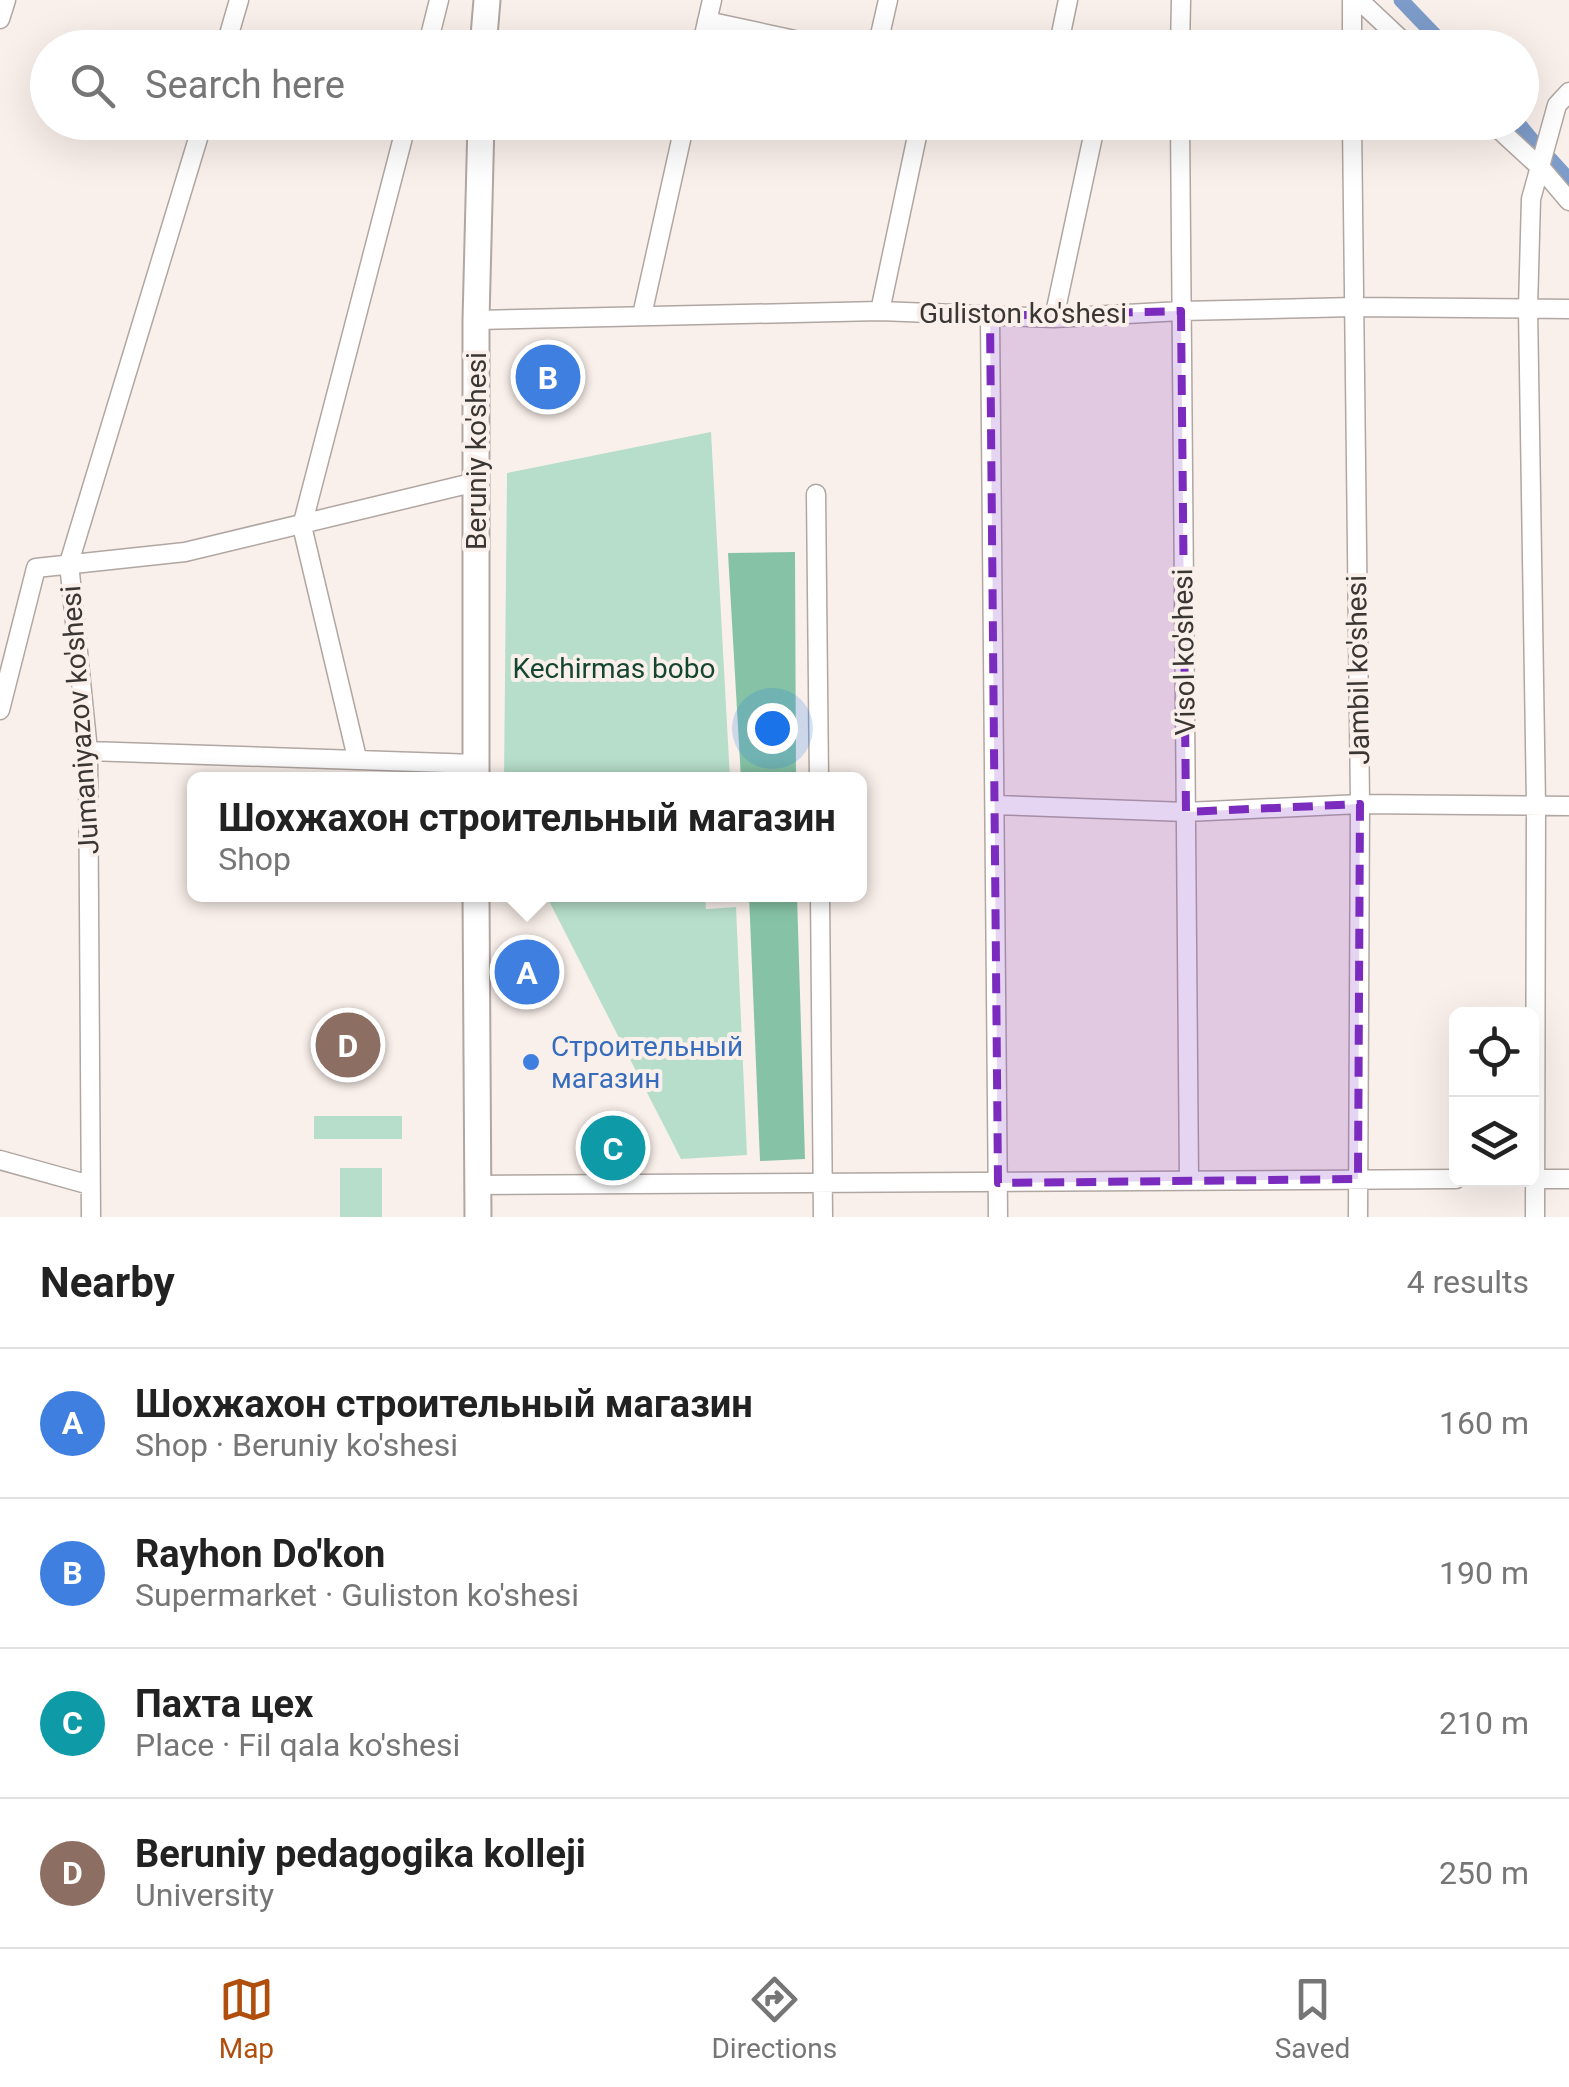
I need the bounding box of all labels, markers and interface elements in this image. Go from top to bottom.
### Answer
search box [30,30,1539,140]
icon: search [65,58,120,113]
text: Search here [145,63,345,107]
street label: Guliston ko'shesi [919,297,1127,330]
pin: B [516,340,580,414]
street label: Beruniy ko'shesi [460,352,493,550]
street label: Visol ko'shesi [1166,568,1202,736]
street label: Jambil ko'shesi [1340,575,1376,765]
street label: Jumaniyazov ko'shesi [54,585,106,855]
park label: Kechirmas bobo [513,652,716,685]
your location [747,703,798,754]
popup [187,772,867,902]
text: Шохжахон строительный магазин [218,796,836,840]
text: Shop [218,840,291,878]
pin: A [494,934,560,1010]
map controls [1449,1007,1539,1187]
button: locate [1449,1007,1539,1097]
pin: D [316,1008,380,1082]
place label: Строительный магазин [551,1030,743,1095]
marker: Строительный магазин [520,1051,542,1073]
button: layers [1449,1097,1539,1187]
pin: C [580,1110,646,1186]
text: Nearby [40,1258,175,1307]
text: 4 results [1407,1263,1529,1301]
text: Шохжахон строительный магазин [135,1382,753,1426]
text: A [62,1404,83,1442]
text: 160 m [1439,1404,1529,1442]
text: Shop · Beruniy ko'shesi [135,1426,458,1464]
text: Rayhon Do'kon [135,1532,385,1576]
text: B [62,1554,83,1592]
text: 190 m [1439,1554,1529,1592]
text: Supermarket · Guliston ko'shesi [135,1576,579,1614]
text: Пахта цех [135,1682,313,1726]
text: C [62,1704,83,1742]
text: 210 m [1439,1704,1529,1742]
text: Place · Fil qala ko'shesi [135,1726,460,1764]
text: Beruniy pedagogika kolleji [135,1832,586,1876]
text: D [62,1854,83,1892]
text: 250 m [1439,1854,1529,1892]
text: University [135,1876,274,1914]
tab: Map [219,1972,274,2065]
tab: Directions [711,1972,837,2065]
tab: Saved [1275,1972,1350,2065]

